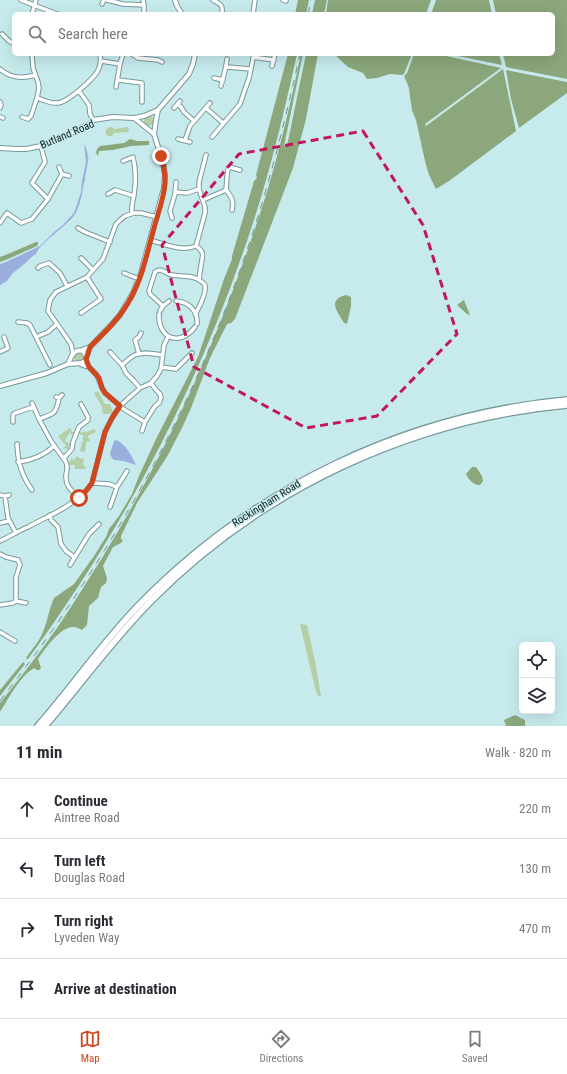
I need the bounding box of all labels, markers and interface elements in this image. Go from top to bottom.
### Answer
search box [12,12,555,56]
icon: search [26,23,48,45]
text: Search here [58,25,128,43]
street label: Butland Road [38,117,96,152]
route end [152,147,170,165]
street label: Rockingham Road [230,477,303,530]
route start [70,489,88,507]
map controls [519,642,555,714]
button: locate [519,642,555,678]
button: layers [519,678,555,714]
text: 11 min [16,742,62,762]
text: Walk · 820 m [485,745,551,760]
text: Continue [54,792,108,810]
icon: ahead [16,798,38,820]
text: 220 m [519,801,551,816]
text: Aintree Road [54,810,120,825]
text: Turn left [54,852,105,870]
icon: left [16,858,38,880]
text: 130 m [519,861,551,876]
text: Douglas Road [54,870,125,885]
text: Turn right [54,912,113,930]
icon: right [16,918,38,940]
text: 470 m [519,921,551,936]
text: Lyveden Way [54,930,119,945]
icon: arrive [16,978,38,1000]
text: Arrive at destination [54,980,177,998]
tab: Map [79,1028,101,1065]
tab: Directions [259,1028,303,1065]
tab: Saved [462,1028,488,1065]

